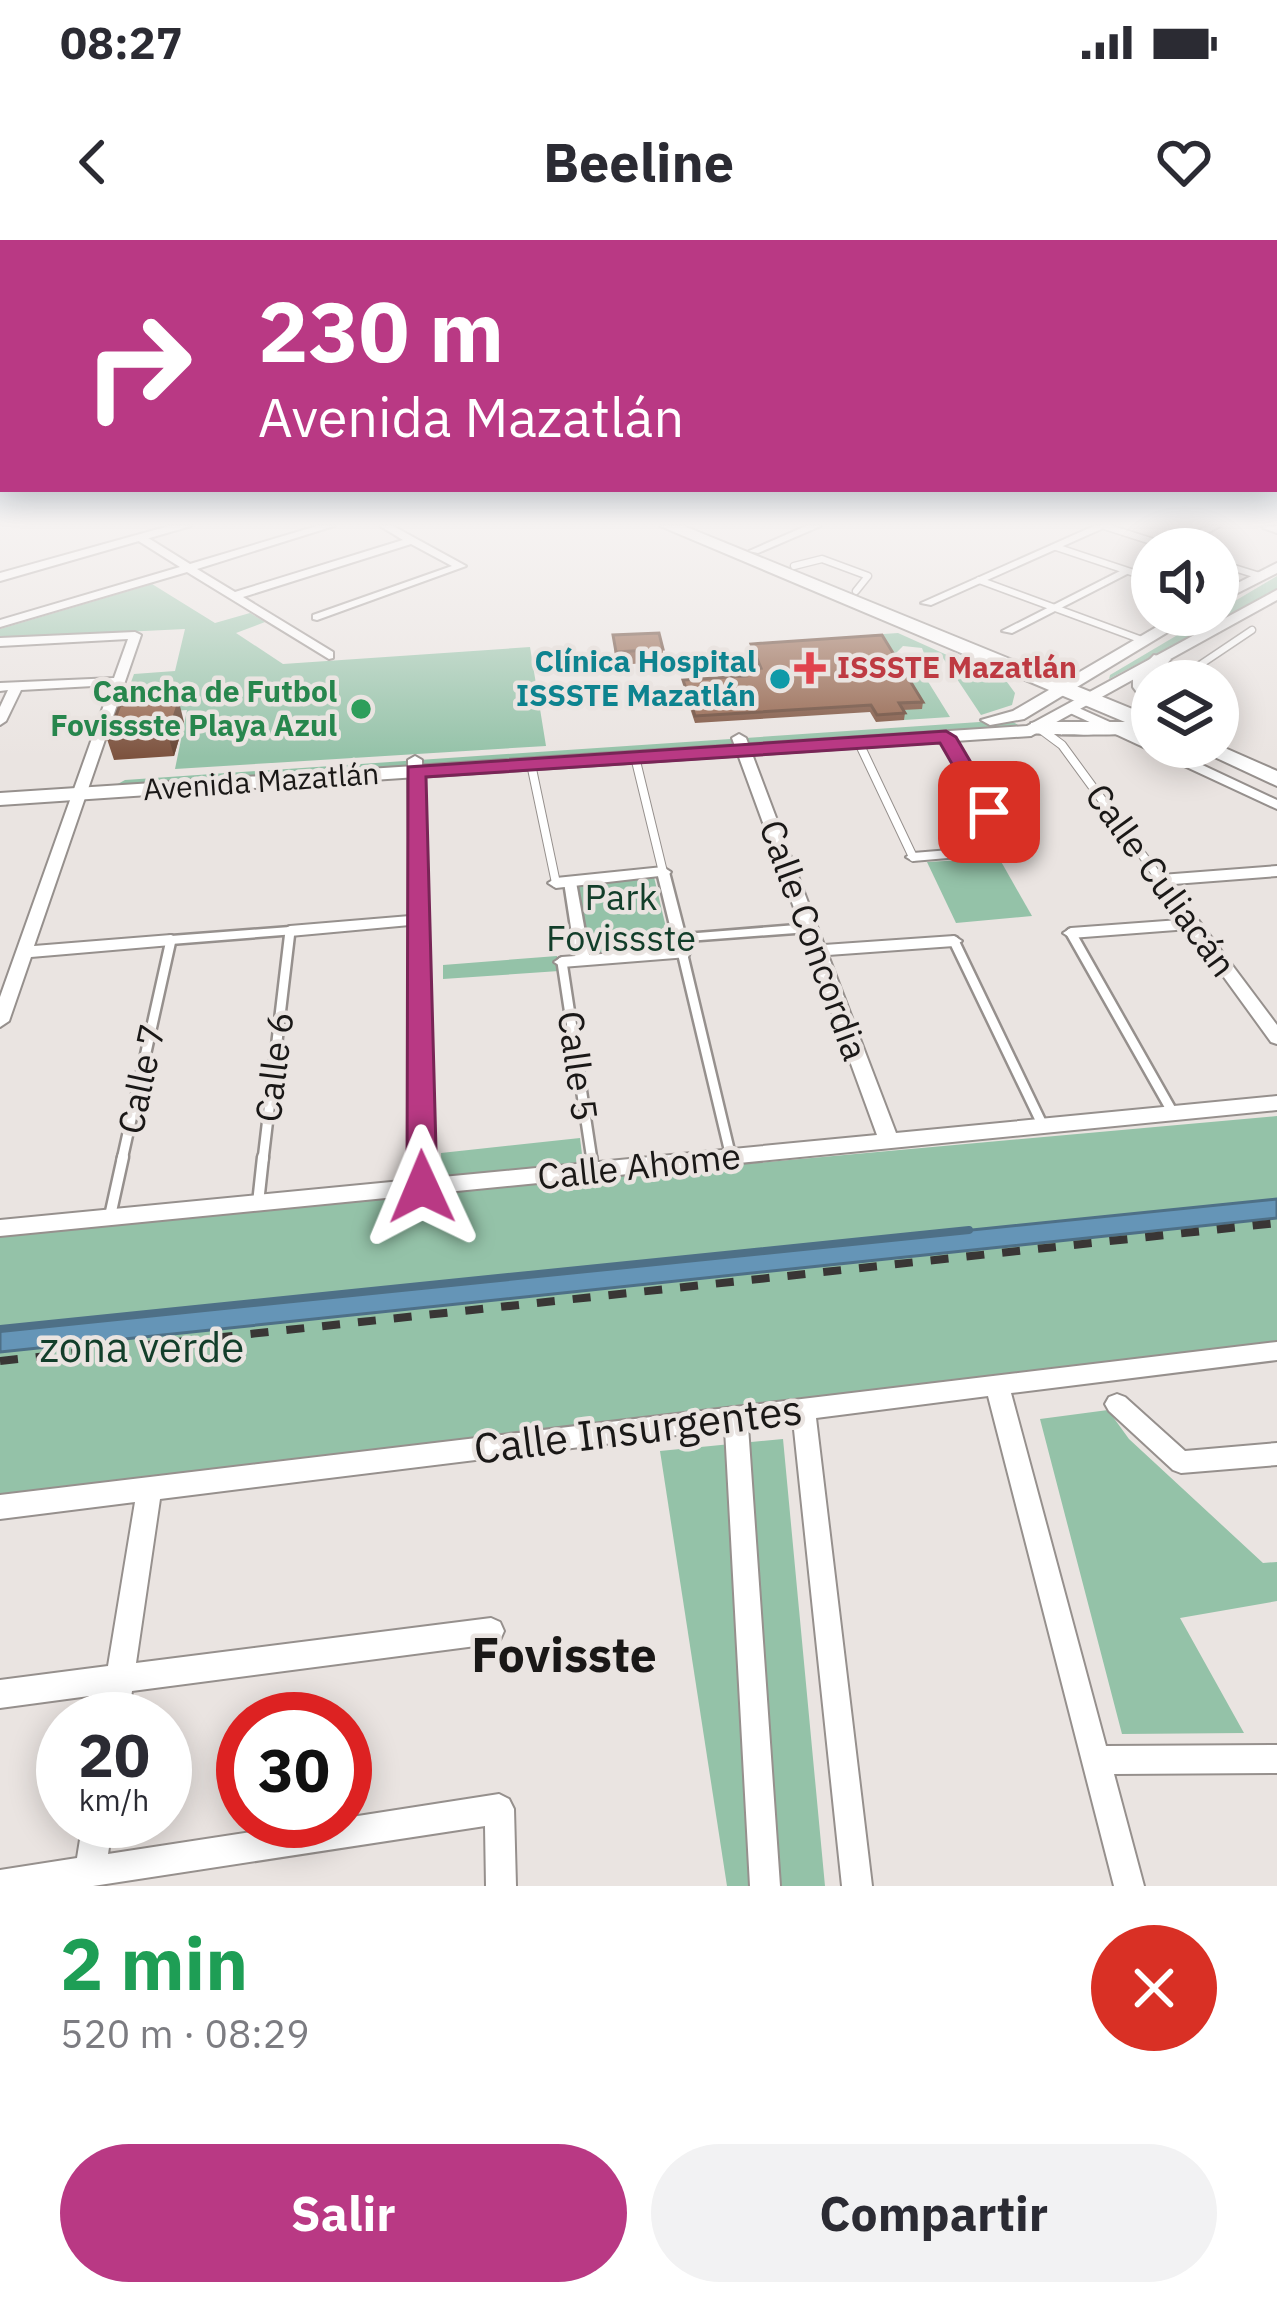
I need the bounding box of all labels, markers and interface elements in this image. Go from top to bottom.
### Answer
text: 08:27 [60,13,183,71]
text: Beeline [543,127,734,197]
icon: back [60,129,126,195]
icon: heart [1151,129,1217,195]
text: 230 m [258,276,504,385]
icon: right [60,288,216,444]
text: Avenida Mazatlán [258,382,684,452]
map controls [1131,528,1239,768]
button: sound [1131,528,1239,636]
place label: Clínica Hospital ISSSTE Mazatlán [516,641,756,714]
place label: ISSSTE Mazatlán [837,647,1077,686]
marker: ISSSTE Mazatlán [794,652,826,684]
button: layers [1131,660,1239,768]
marker: Clínica Hospital ISSSTE Mazatlán [767,666,793,692]
place label: Cancha de Futbol Fovissste Playa Azul [50,671,337,744]
marker: Cancha de Futbol Fovissste Playa Azul [348,696,374,722]
street label: Avenida Mazatlán [141,753,380,808]
pin [938,761,1040,863]
street label: Calle Culiacán [1075,774,1247,986]
icon: arrive [956,779,1022,845]
street label: Calle Concordia [749,813,880,1066]
park label: Park Fovissste [546,873,696,961]
street label: Calle 5 [548,1008,609,1124]
street label: Calle 6 [243,1009,304,1125]
street label: Calle 7 [106,1020,175,1138]
position arrow [359,1124,485,1250]
street label: Calle Ahome [535,1131,743,1200]
park label: zona verde [40,1319,244,1374]
street label: Calle Insurgentes [471,1381,805,1476]
district label: Fovisste [471,1623,657,1685]
speed limit sign: 30 [216,1692,372,1848]
text: 20 [78,1715,150,1794]
text: km/h [79,1780,149,1819]
text: 2 min [60,1916,248,2010]
button: close [1091,1925,1217,2051]
text: 520 m · 08:29 [60,2008,310,2059]
button: Salir [60,2144,627,2282]
button: Compartir [651,2144,1217,2282]

